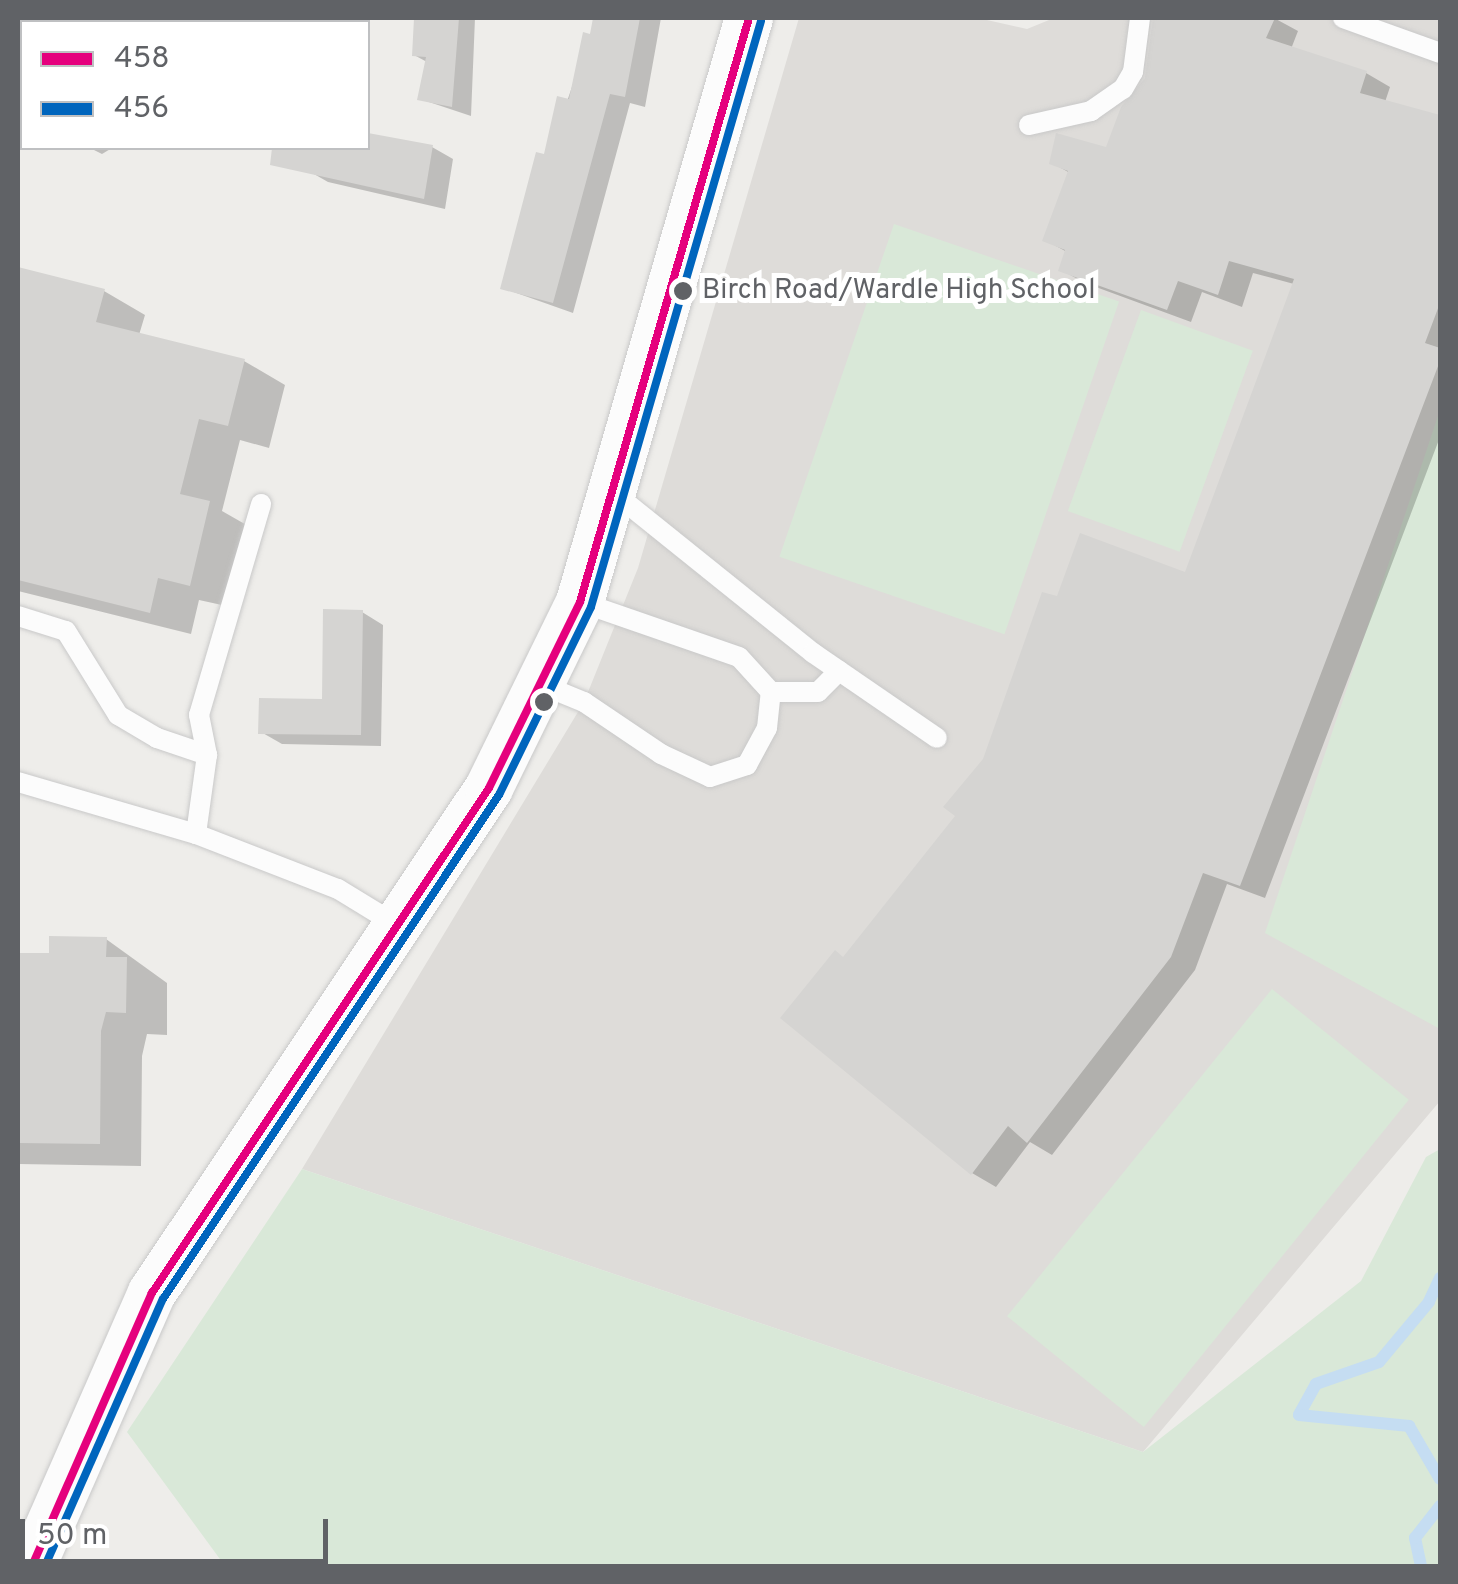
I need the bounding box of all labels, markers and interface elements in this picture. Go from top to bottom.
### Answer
legend [20,20,370,150]
text: 458 [114,41,170,78]
text: 456 [114,91,169,128]
place label: Birch Road/Wardle High School [702,274,1096,308]
marker: Birch Road/Wardle High School [673,281,693,301]
unlabelled marker [534,692,554,712]
scale bar [25,1499,332,1561]
text: 50 m [37,1518,107,1555]

